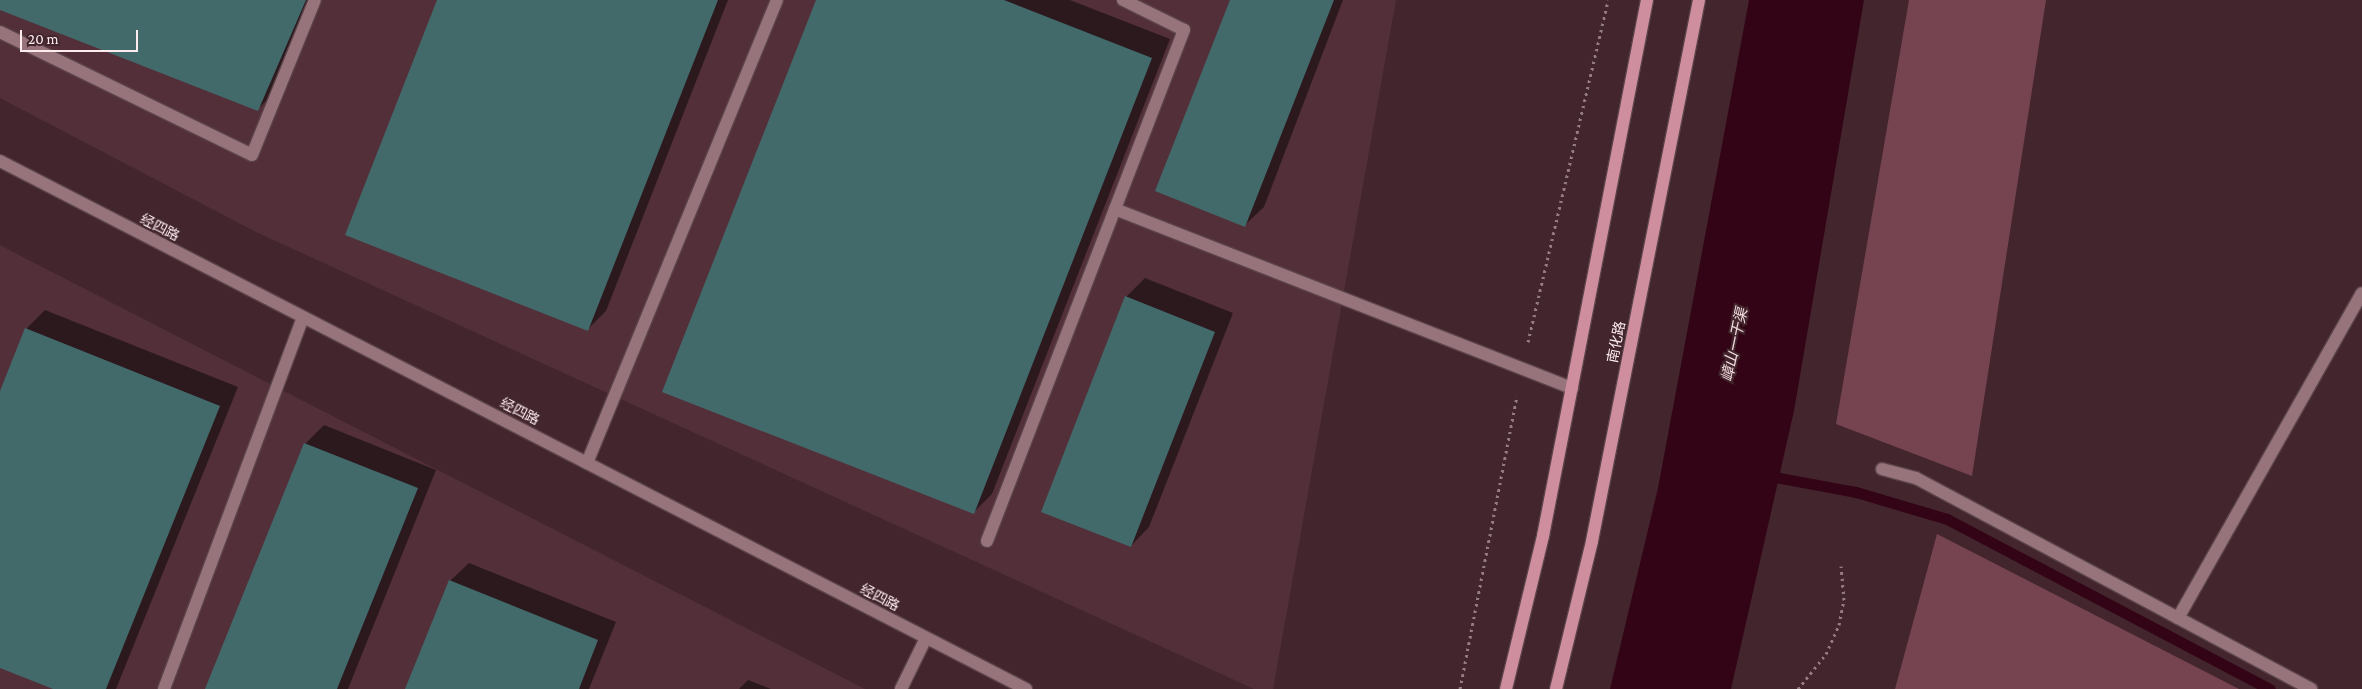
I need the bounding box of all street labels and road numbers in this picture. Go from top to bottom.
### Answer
street label: 经四路 [137,210,183,244]
street label: 南化路 [1604,320,1628,364]
street label: 经四路 [497,394,543,428]
street label: 经四路 [857,580,903,614]

